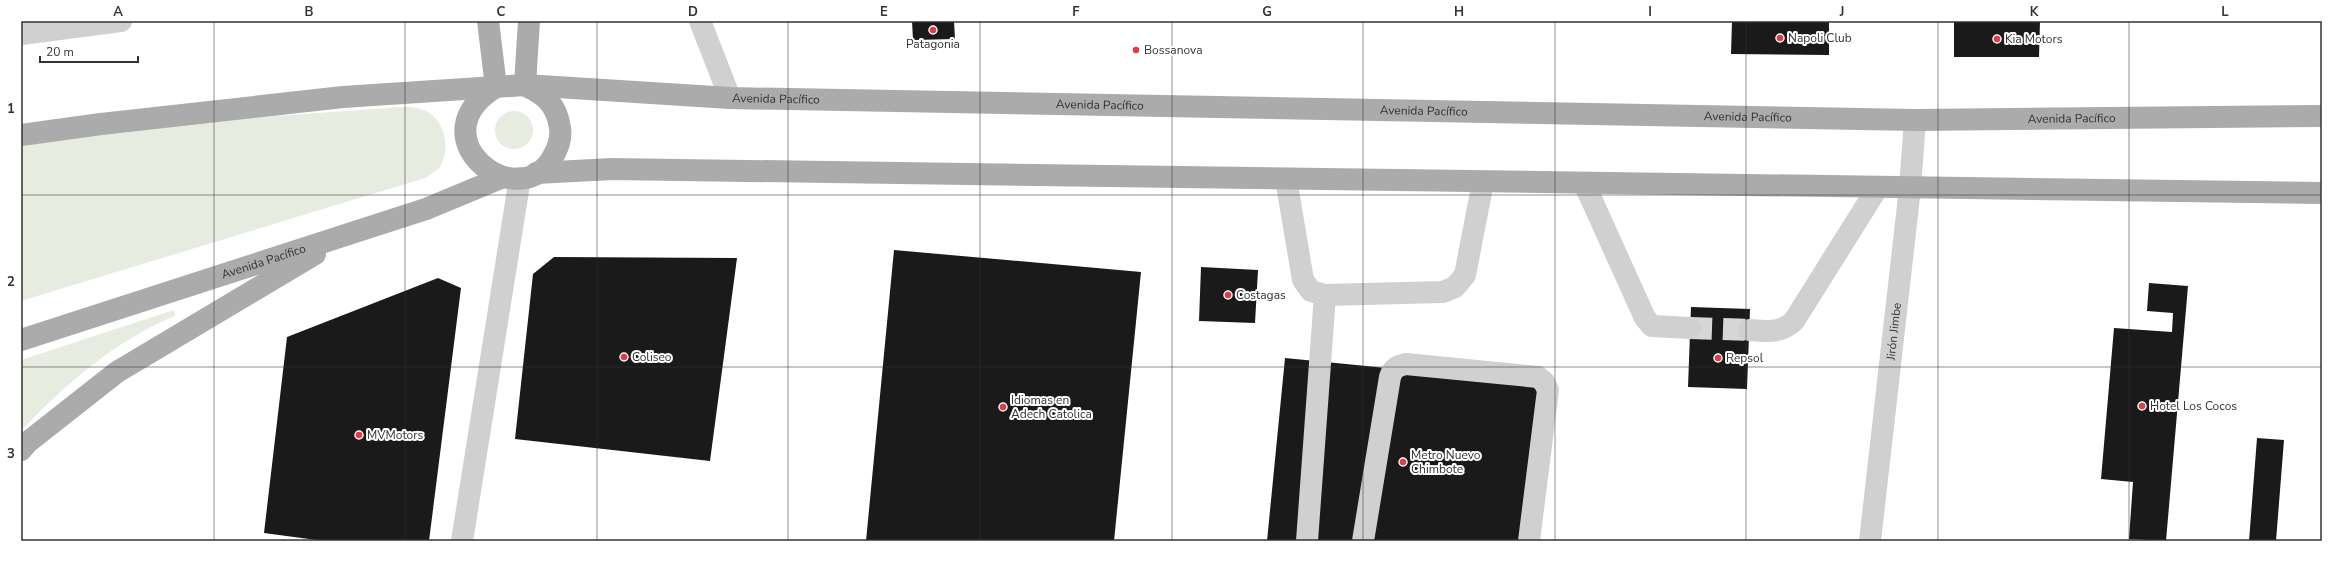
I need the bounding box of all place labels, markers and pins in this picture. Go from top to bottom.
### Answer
marker: Patagonia [928,25,938,35]
place label: Napoli Club [1788,30,1852,46]
place label: Kia Motors [2005,31,2063,47]
marker: Napoli Club [1775,33,1785,43]
marker: Kia Motors [1992,34,2002,44]
place label: Patagonia [906,36,960,52]
place label: Bossanova [1144,42,1203,58]
marker: Bossanova [1131,45,1141,55]
place label: Costagas [1236,287,1286,303]
marker: Costagas [1223,290,1233,300]
place label: Coliseo [632,349,672,365]
place label: Repsol [1726,350,1764,366]
marker: Coliseo [619,352,629,362]
marker: Repsol [1713,353,1723,363]
place label: Idiomas en Adech Catolica [1011,392,1092,422]
place label: Hotel Los Cocos [2150,398,2237,414]
marker: Hotel Los Cocos [2137,401,2147,411]
marker: Idiomas en Adech Catolica [998,402,1008,412]
place label: MVMotors [367,427,423,443]
marker: MVMotors [354,430,364,440]
place label: Metro Nuevo Chimbote [1411,447,1481,477]
marker: Metro Nuevo Chimbote [1398,457,1408,467]

